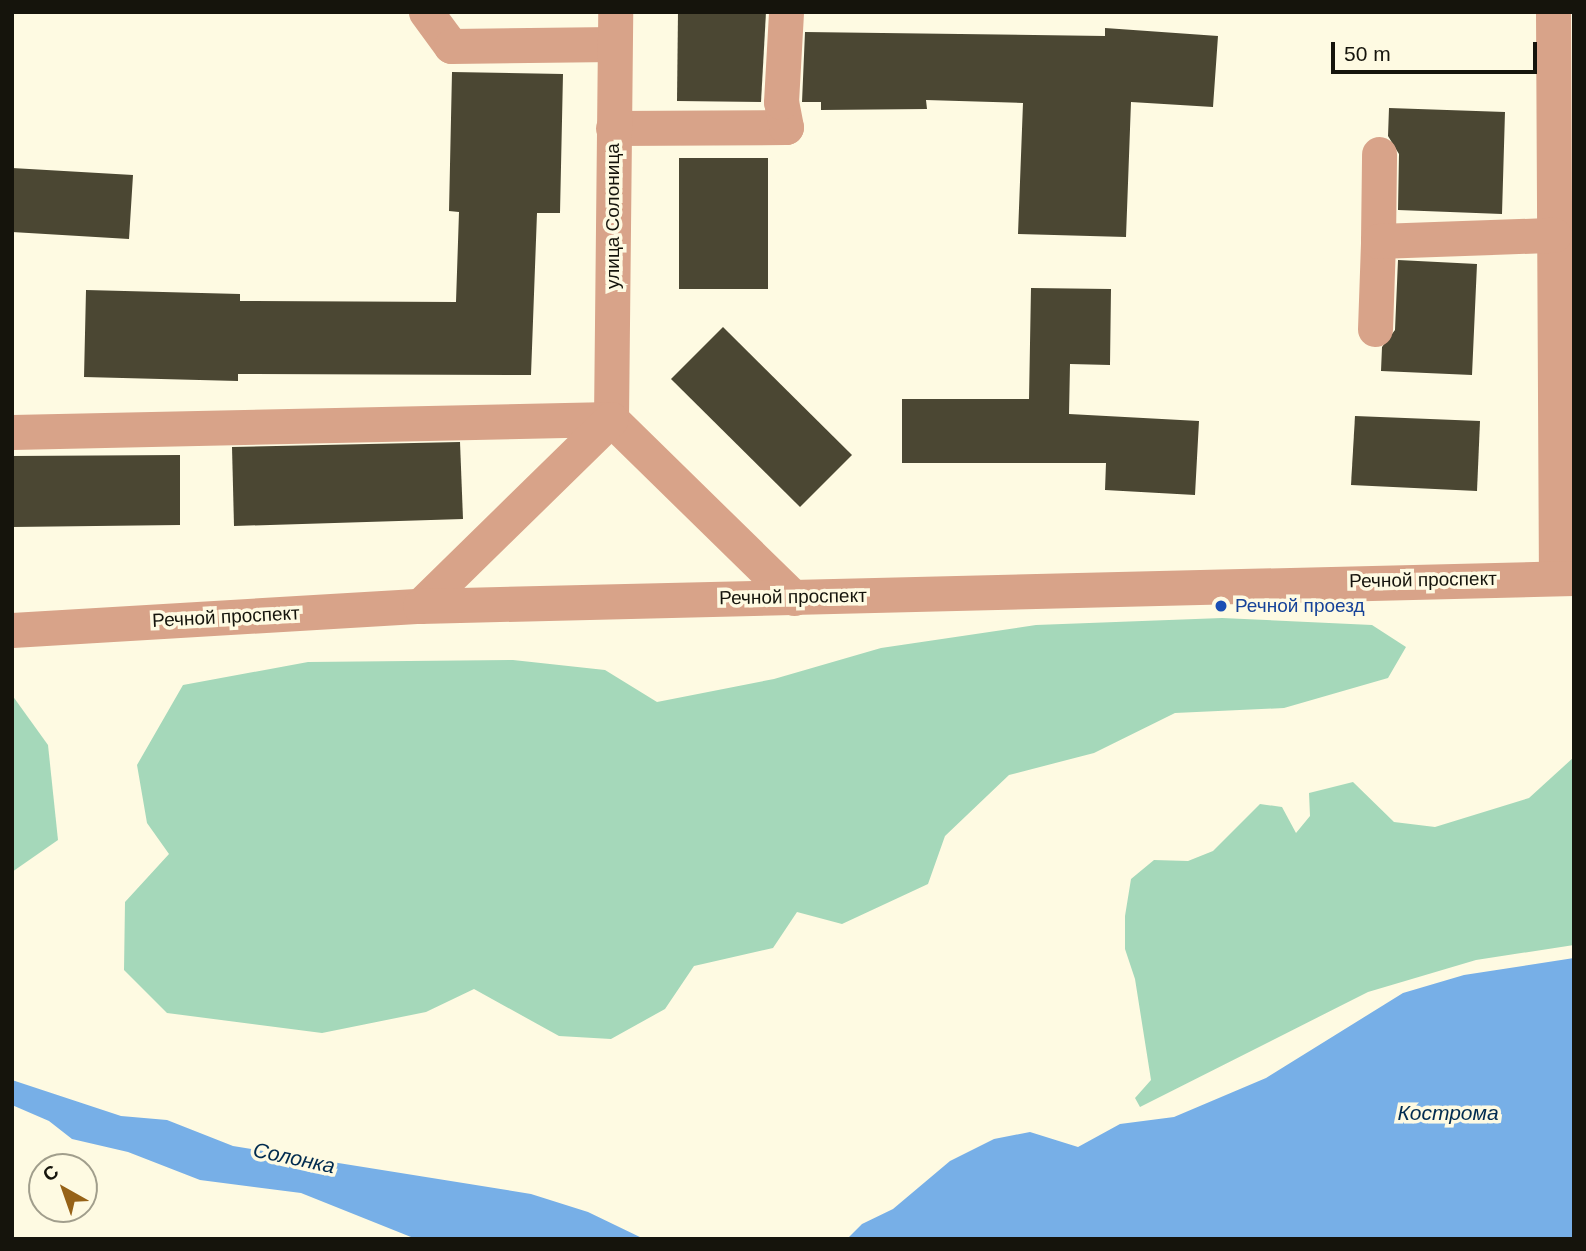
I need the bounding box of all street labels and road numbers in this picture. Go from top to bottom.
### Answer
street label: улица Солоница [602,143,624,289]
street label: Речной проспект [1349,567,1497,593]
street label: Речной проспект [719,584,867,610]
street label: Речной проспект [152,602,300,632]

